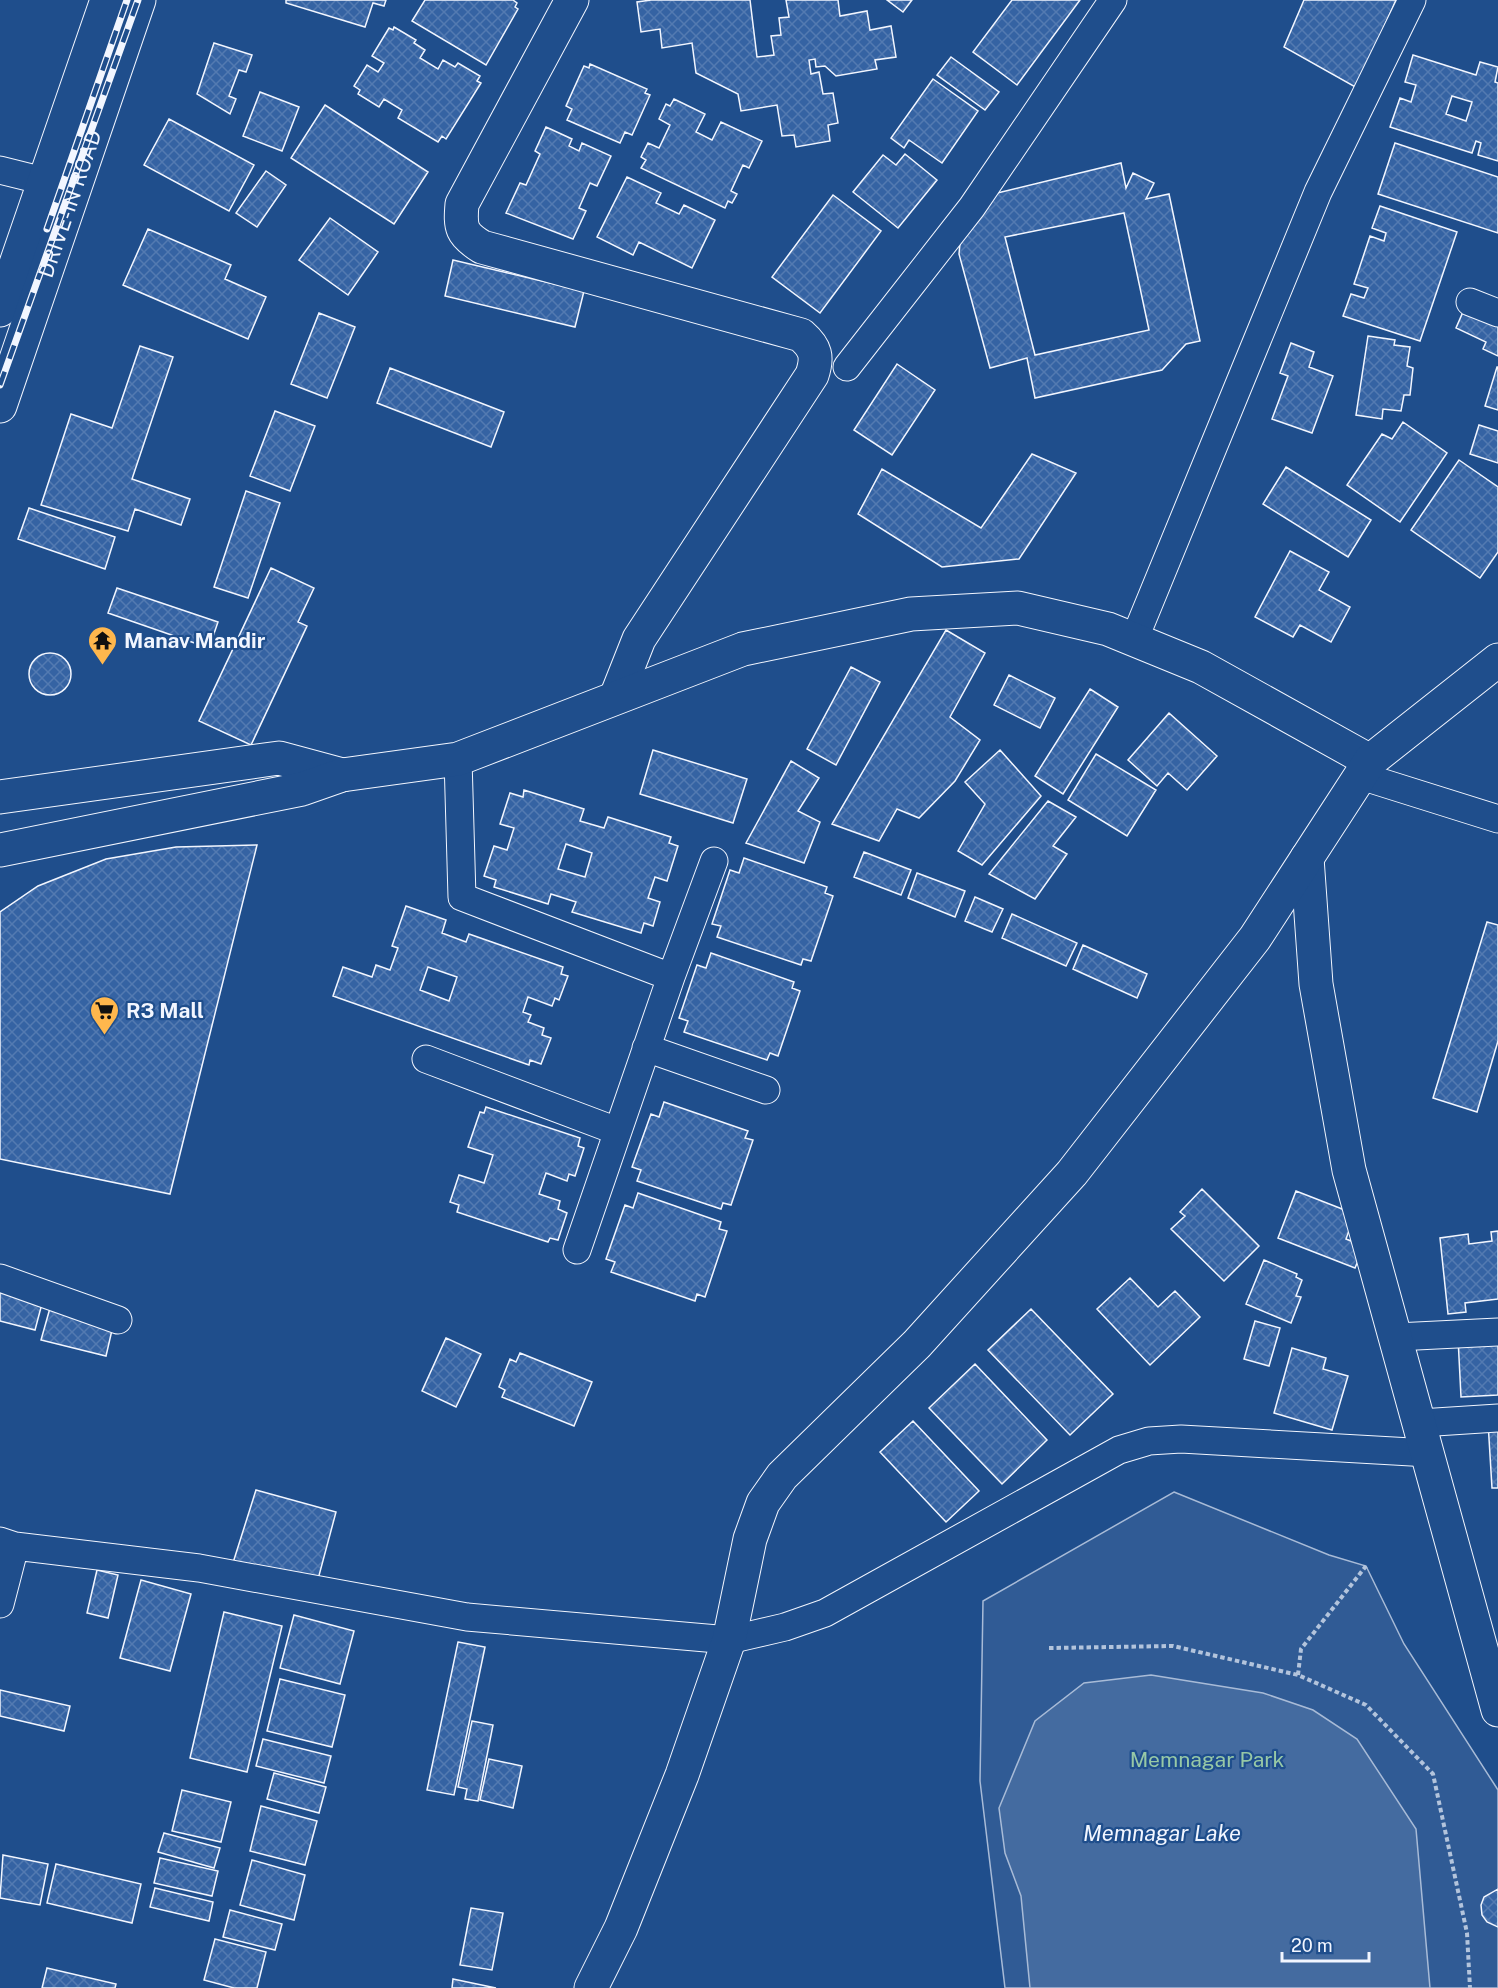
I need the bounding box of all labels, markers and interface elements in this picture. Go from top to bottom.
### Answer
street label: DRIVE-IN ROAD [32,126,106,281]
temple icon: Manav Mandir [87,624,119,666]
place label: Manav Mandir [124,628,266,653]
supermarket icon: R3 Mall [89,994,121,1036]
place label: R3 Mall [126,998,204,1023]
park label: Memnagar Park [1130,1747,1285,1772]
water label: Memnagar Lake [1083,1820,1241,1846]
scale bar [1282,1925,1369,1963]
text: 20 m [1291,1935,1333,1956]

